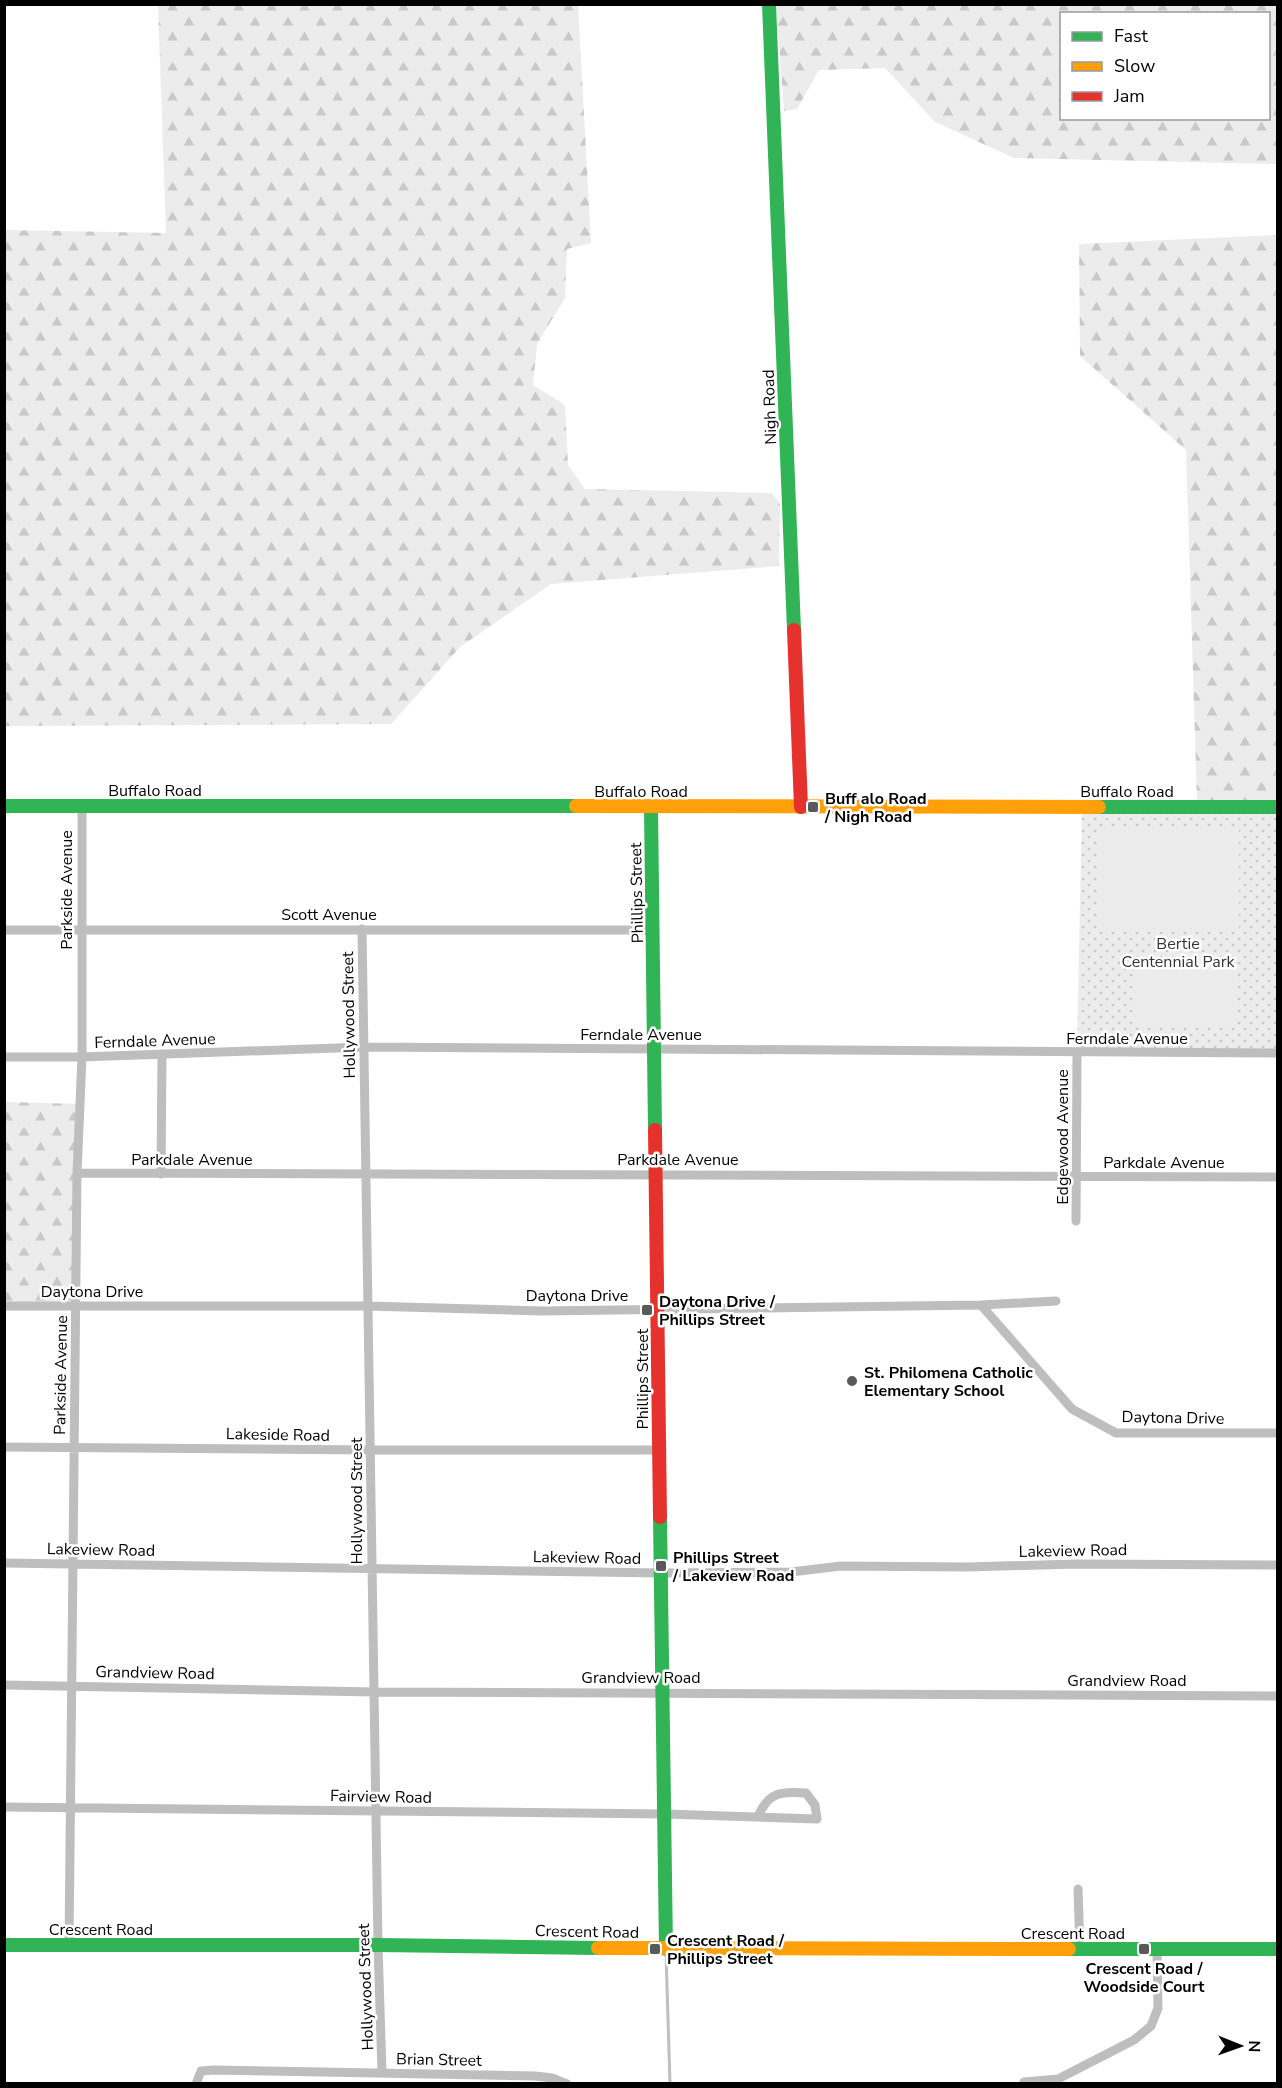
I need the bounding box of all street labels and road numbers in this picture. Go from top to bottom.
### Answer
street label: Nigh Road [758,369,782,445]
street label: Buffalo Road [108,780,202,802]
street label: Buffalo Road [594,781,688,803]
street label: Buffalo Road [1080,781,1174,803]
street label: Parkside Avenue [56,830,78,950]
street label: Phillips Street [625,842,649,944]
street label: Scott Avenue [281,904,377,926]
street label: Hollywood Street [337,951,361,1079]
street label: Ferndale Avenue [580,1024,702,1046]
street label: Ferndale Avenue [94,1028,216,1054]
street label: Ferndale Avenue [1066,1028,1188,1050]
street label: Edgewood Avenue [1052,1069,1074,1205]
street label: Parkdale Avenue [131,1149,253,1171]
street label: Parkdale Avenue [617,1149,739,1171]
street label: Parkdale Avenue [1103,1152,1225,1174]
street label: Daytona Drive [41,1281,143,1303]
street label: Daytona Drive [526,1285,628,1307]
street label: Parkside Avenue [49,1315,73,1435]
street label: Phillips Street [632,1328,654,1429]
street label: Daytona Drive [1121,1406,1225,1430]
street label: Lakeside Road [226,1423,330,1447]
street label: Hollywood Street [346,1437,368,1565]
street label: Lakeview Road [47,1538,155,1562]
street label: Lakeview Road [1019,1539,1127,1563]
street label: Lakeview Road [533,1546,641,1570]
street label: Grandview Road [95,1661,215,1685]
street label: Grandview Road [581,1667,701,1689]
street label: Grandview Road [1067,1670,1187,1692]
street label: Fairview Road [330,1785,432,1809]
street label: Crescent Road [49,1919,153,1941]
street label: Crescent Road [535,1920,639,1944]
street label: Hollywood Street [353,1923,379,2051]
street label: Crescent Road [1021,1923,1125,1945]
street label: Brian Street [396,2048,482,2072]

